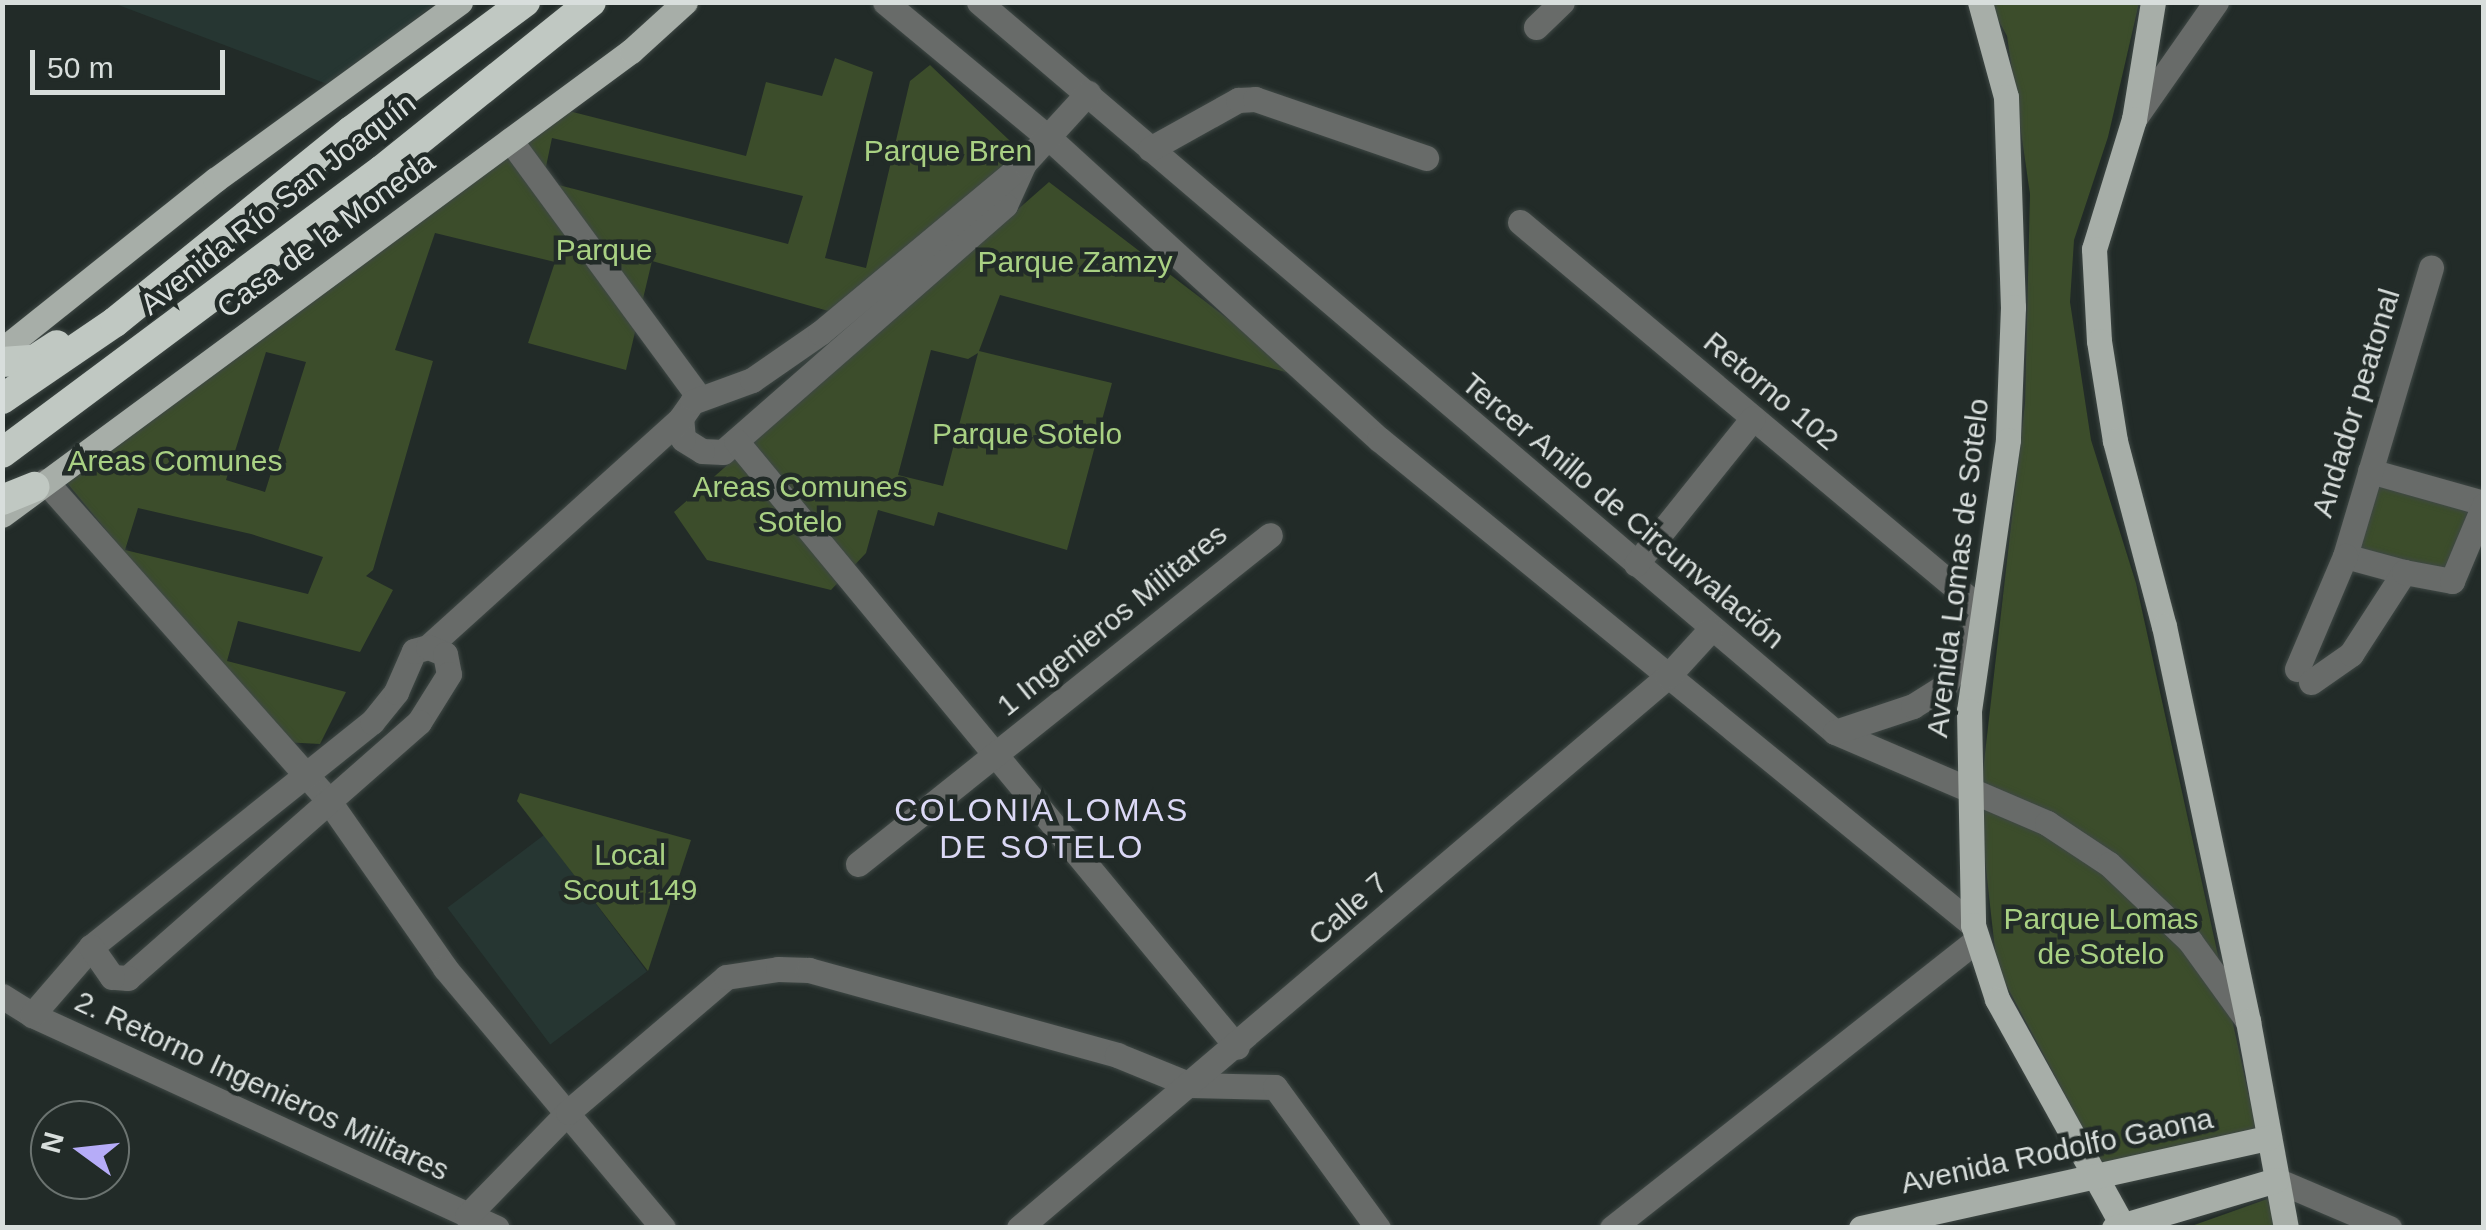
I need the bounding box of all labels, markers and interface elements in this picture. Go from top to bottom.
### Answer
scale bar [35,30,230,92]
text: 50 m [47,51,114,84]
street label: Avenida Río San Joaquín [133,85,423,323]
park label: Parque Bren [864,133,1032,169]
street label: Casa de la Moneda [210,144,442,326]
park label: Parque [556,232,652,268]
park label: Parque Zamzy [977,244,1173,280]
street label: Andador peatonal [2304,284,2408,522]
street label: Retorno 102 [1696,324,1846,458]
street label: Tercer Anillo de Circunvalación [1454,365,1792,657]
street label: Avenida Lomas de Sotelo [1919,396,1997,740]
park label: Parque Sotelo [932,416,1122,452]
park label: Areas Comunes [67,443,283,479]
park label: Areas Comunes Sotelo [692,469,908,540]
street label: 1 Ingenieros Militares [990,516,1234,724]
district label: COLONIA LOMAS DE SOTELO [893,792,1191,867]
park label: Local Scout 149 [562,837,698,908]
street label: Calle 7 [1301,865,1395,953]
park label: Parque Lomas de Sotelo [2003,901,2199,972]
street label: 2. Retorno Ingenieros Militares [69,983,455,1189]
north arrow [30,1100,130,1200]
street label: Avenida Rodolfo Gaona [1898,1100,2216,1202]
text: N [35,1129,70,1156]

